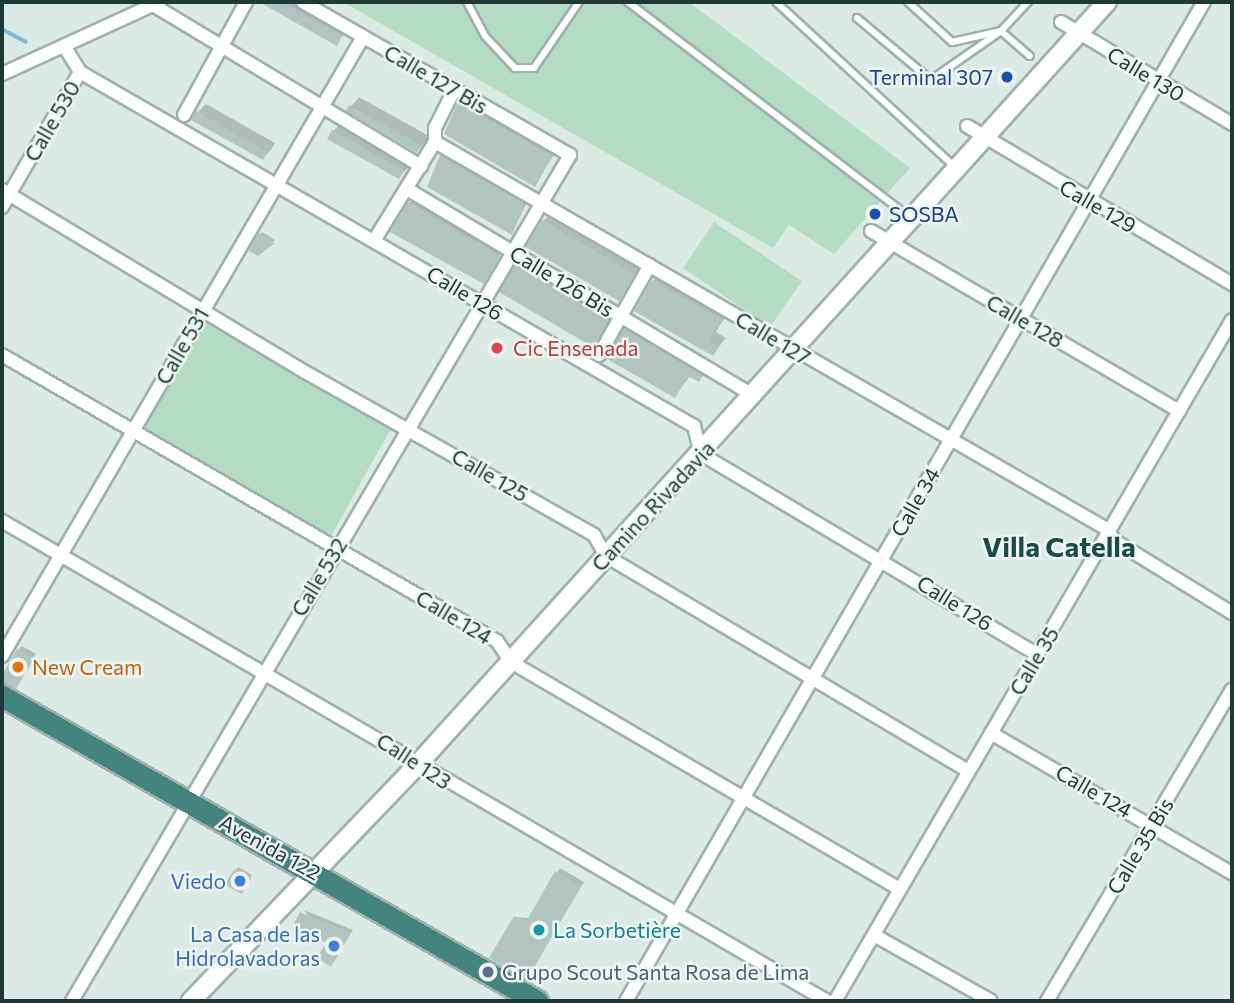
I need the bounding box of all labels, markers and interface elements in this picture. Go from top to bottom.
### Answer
street label: Calle 127 Bis [380,39,492,119]
street label: Calle 130 [1103,41,1189,107]
place label: Terminal 307 [869,64,993,90]
marker: Terminal 307 [999,69,1015,85]
street label: Calle 530 [19,76,85,166]
street label: Calle 129 [1055,174,1141,238]
place label: SOSBA [889,201,959,227]
marker: SOSBA [867,206,883,222]
street label: Calle 126 Bis [505,240,619,322]
street label: Calle 126 [422,260,508,326]
street label: Calle 128 [982,289,1068,353]
street label: Calle 531 [150,303,214,389]
street label: Calle 127 [731,306,815,370]
place label: Cic Ensenada [513,335,638,361]
marker: Cic Ensenada [487,338,507,358]
street label: Camino Rivadavia [586,436,720,576]
street label: Calle 125 [447,443,533,507]
street label: Calle 34 [885,463,945,541]
district label: Villa Catella [982,529,1136,563]
street label: Calle 532 [286,533,352,621]
street label: Calle 126 [913,570,997,636]
street label: Calle 124 [412,585,496,649]
street label: Calle 35 [1004,622,1064,700]
place label: New Cream [32,654,142,680]
marker: New Cream [10,659,26,675]
street label: Calle 123 [372,728,456,794]
street label: Calle 124 [1051,759,1137,823]
street label: Calle 35 Bis [1101,793,1179,899]
street label: Avenida 122 [215,809,325,885]
place label: Viedo [170,868,226,894]
marker: Viedo [232,873,248,889]
place label: La Sorbetière [553,917,681,943]
place label: La Casa de las Hidrolavadoras [175,921,320,971]
marker: La Sorbetière [531,922,547,938]
marker: La Casa de las Hidrolavadoras [326,938,342,954]
place label: Grupo Scout Santa Rosa de Lima [502,959,809,985]
marker: Grupo Scout Santa Rosa de Lima [480,964,496,980]

